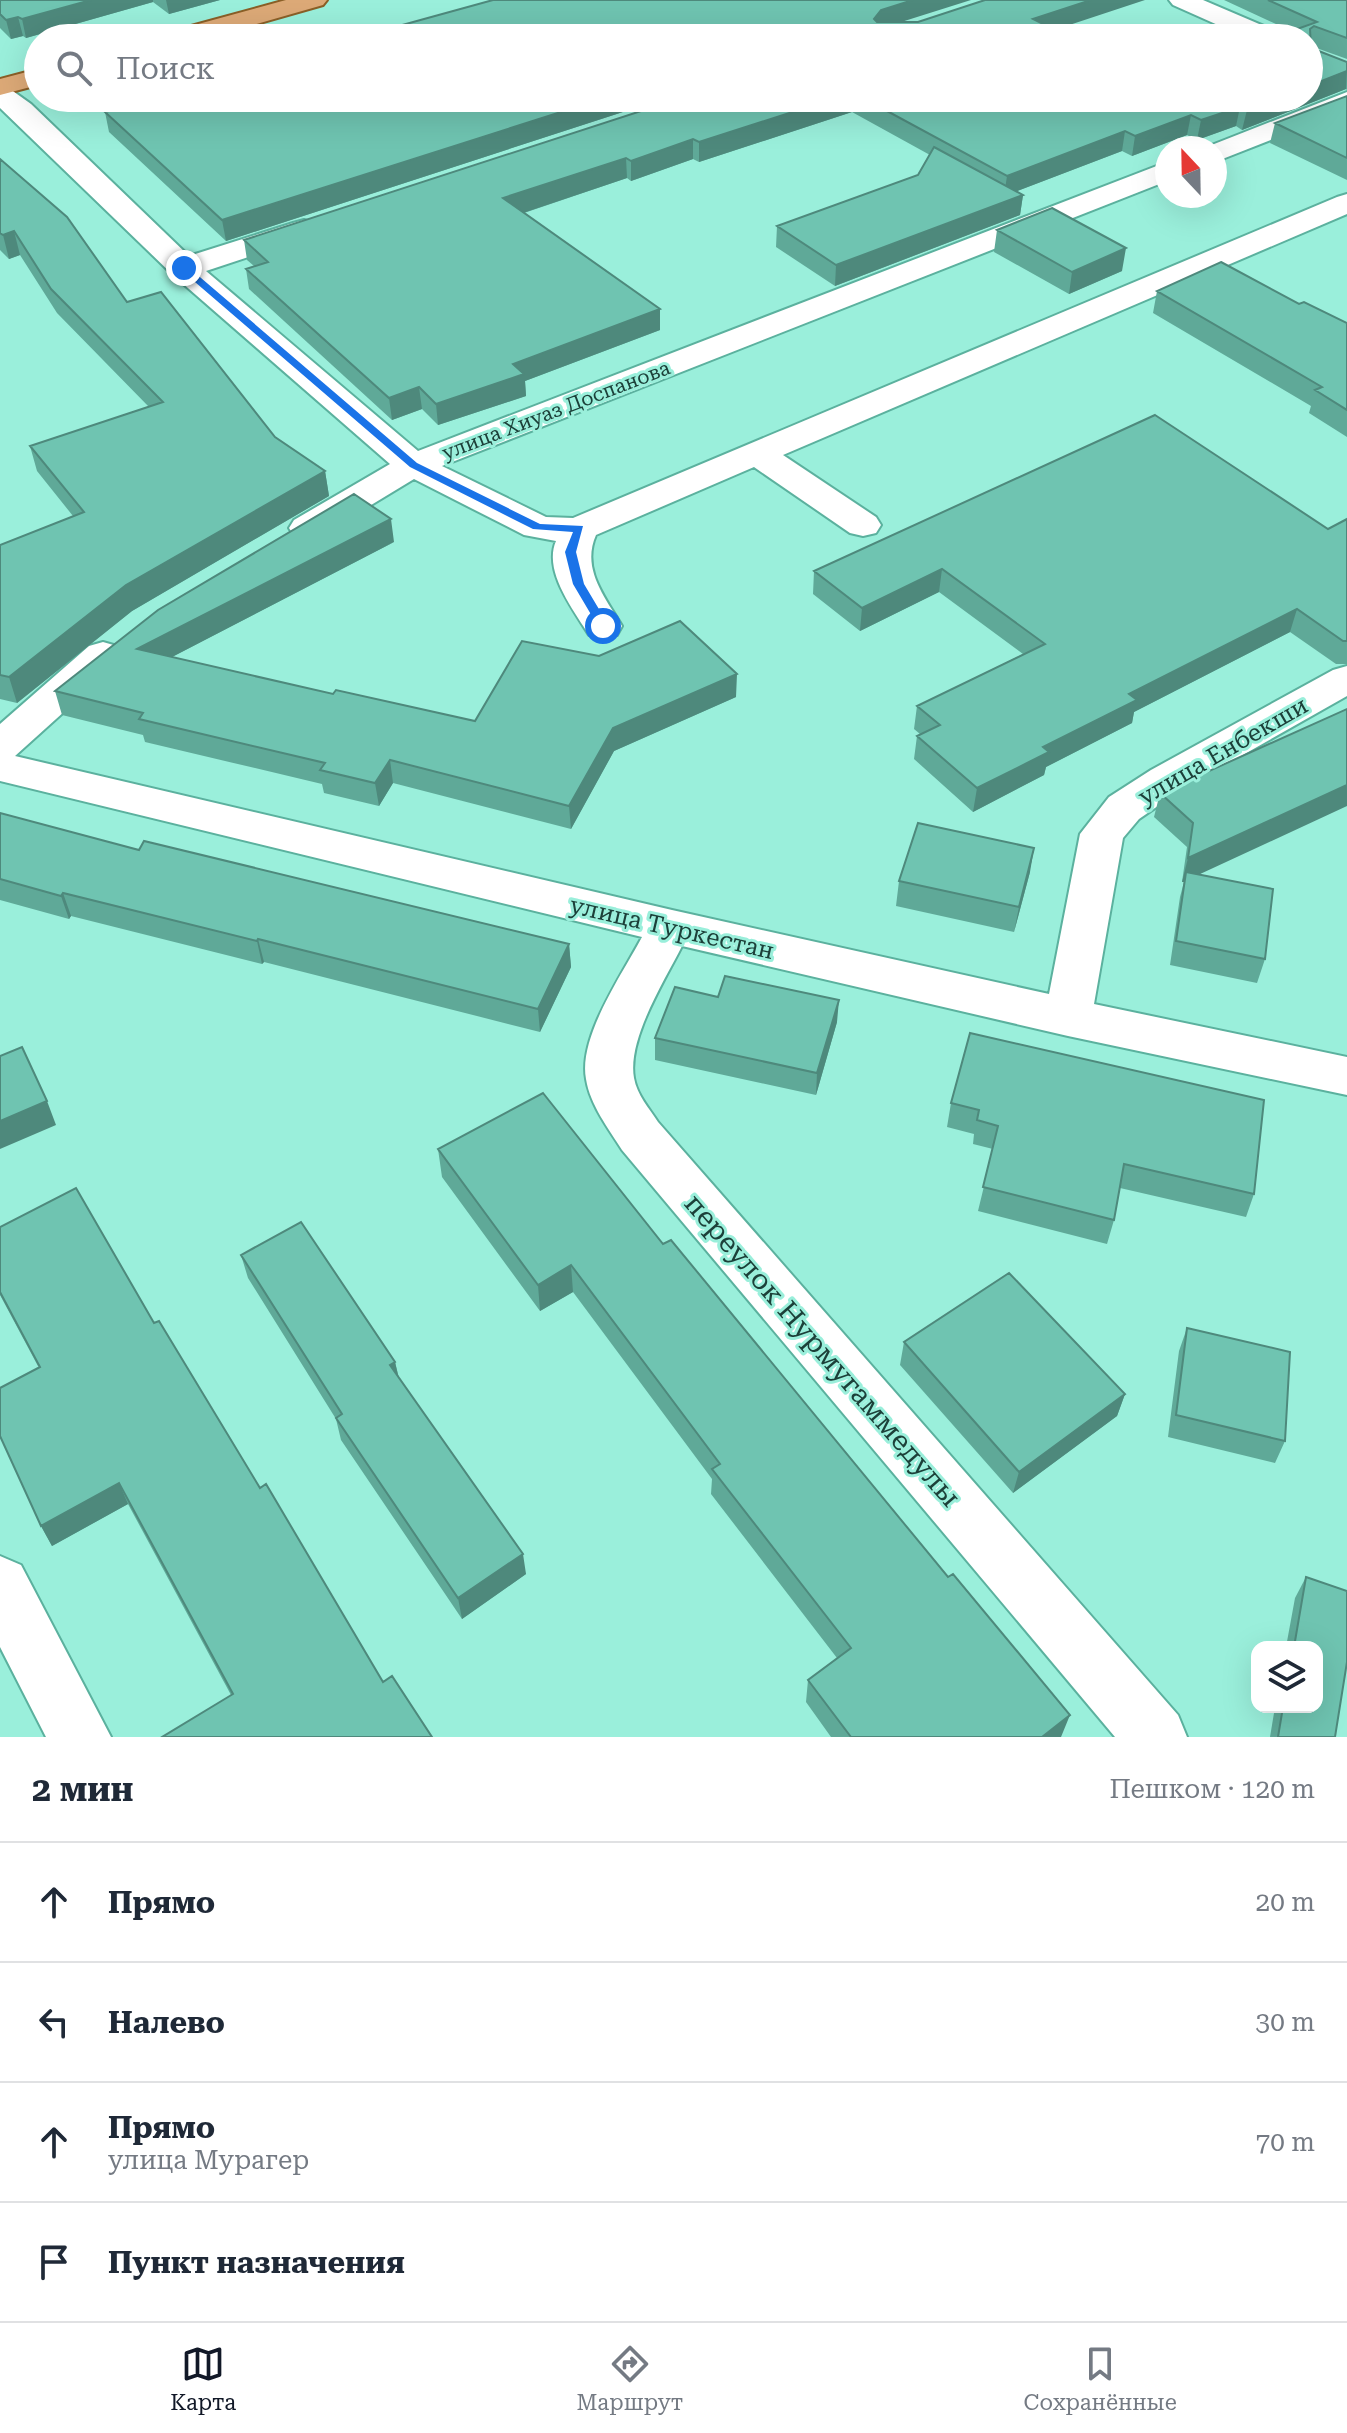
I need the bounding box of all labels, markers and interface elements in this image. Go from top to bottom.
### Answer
search box [24,24,1323,112]
icon: search [52,46,96,90]
text: Поиск [116,51,215,86]
north arrow [1155,136,1227,208]
route end [166,250,202,286]
street label: улица Хиуаз Доспанова [439,355,674,465]
route start [585,608,621,644]
street label: улица Енбекши [1133,691,1313,811]
street label: улица Туркестан [567,891,777,965]
street label: переулок Нурмугаммедулы [678,1187,968,1514]
map controls [1251,1641,1323,1713]
button: layers [1251,1641,1323,1713]
text: 2 мин [32,1769,134,1809]
text: Пешком · 120 m [1109,1774,1315,1804]
icon: ahead [32,1880,76,1924]
text: Прямо [108,1885,215,1920]
text: 20 m [1256,1887,1315,1917]
icon: left [32,2000,76,2044]
text: Налево [108,2005,225,2040]
text: 30 m [1256,2007,1315,2037]
text: Прямо [108,2110,215,2145]
icon: ahead [32,2120,76,2164]
text: 70 m [1256,2127,1315,2157]
text: улица Мурагер [108,2145,309,2175]
icon: arrive [32,2240,76,2284]
text: Пункт назначения [108,2245,405,2280]
tab: Карта [170,2342,236,2415]
tab: Маршрут [577,2342,683,2415]
tab: Сохранённые [1024,2342,1177,2415]

